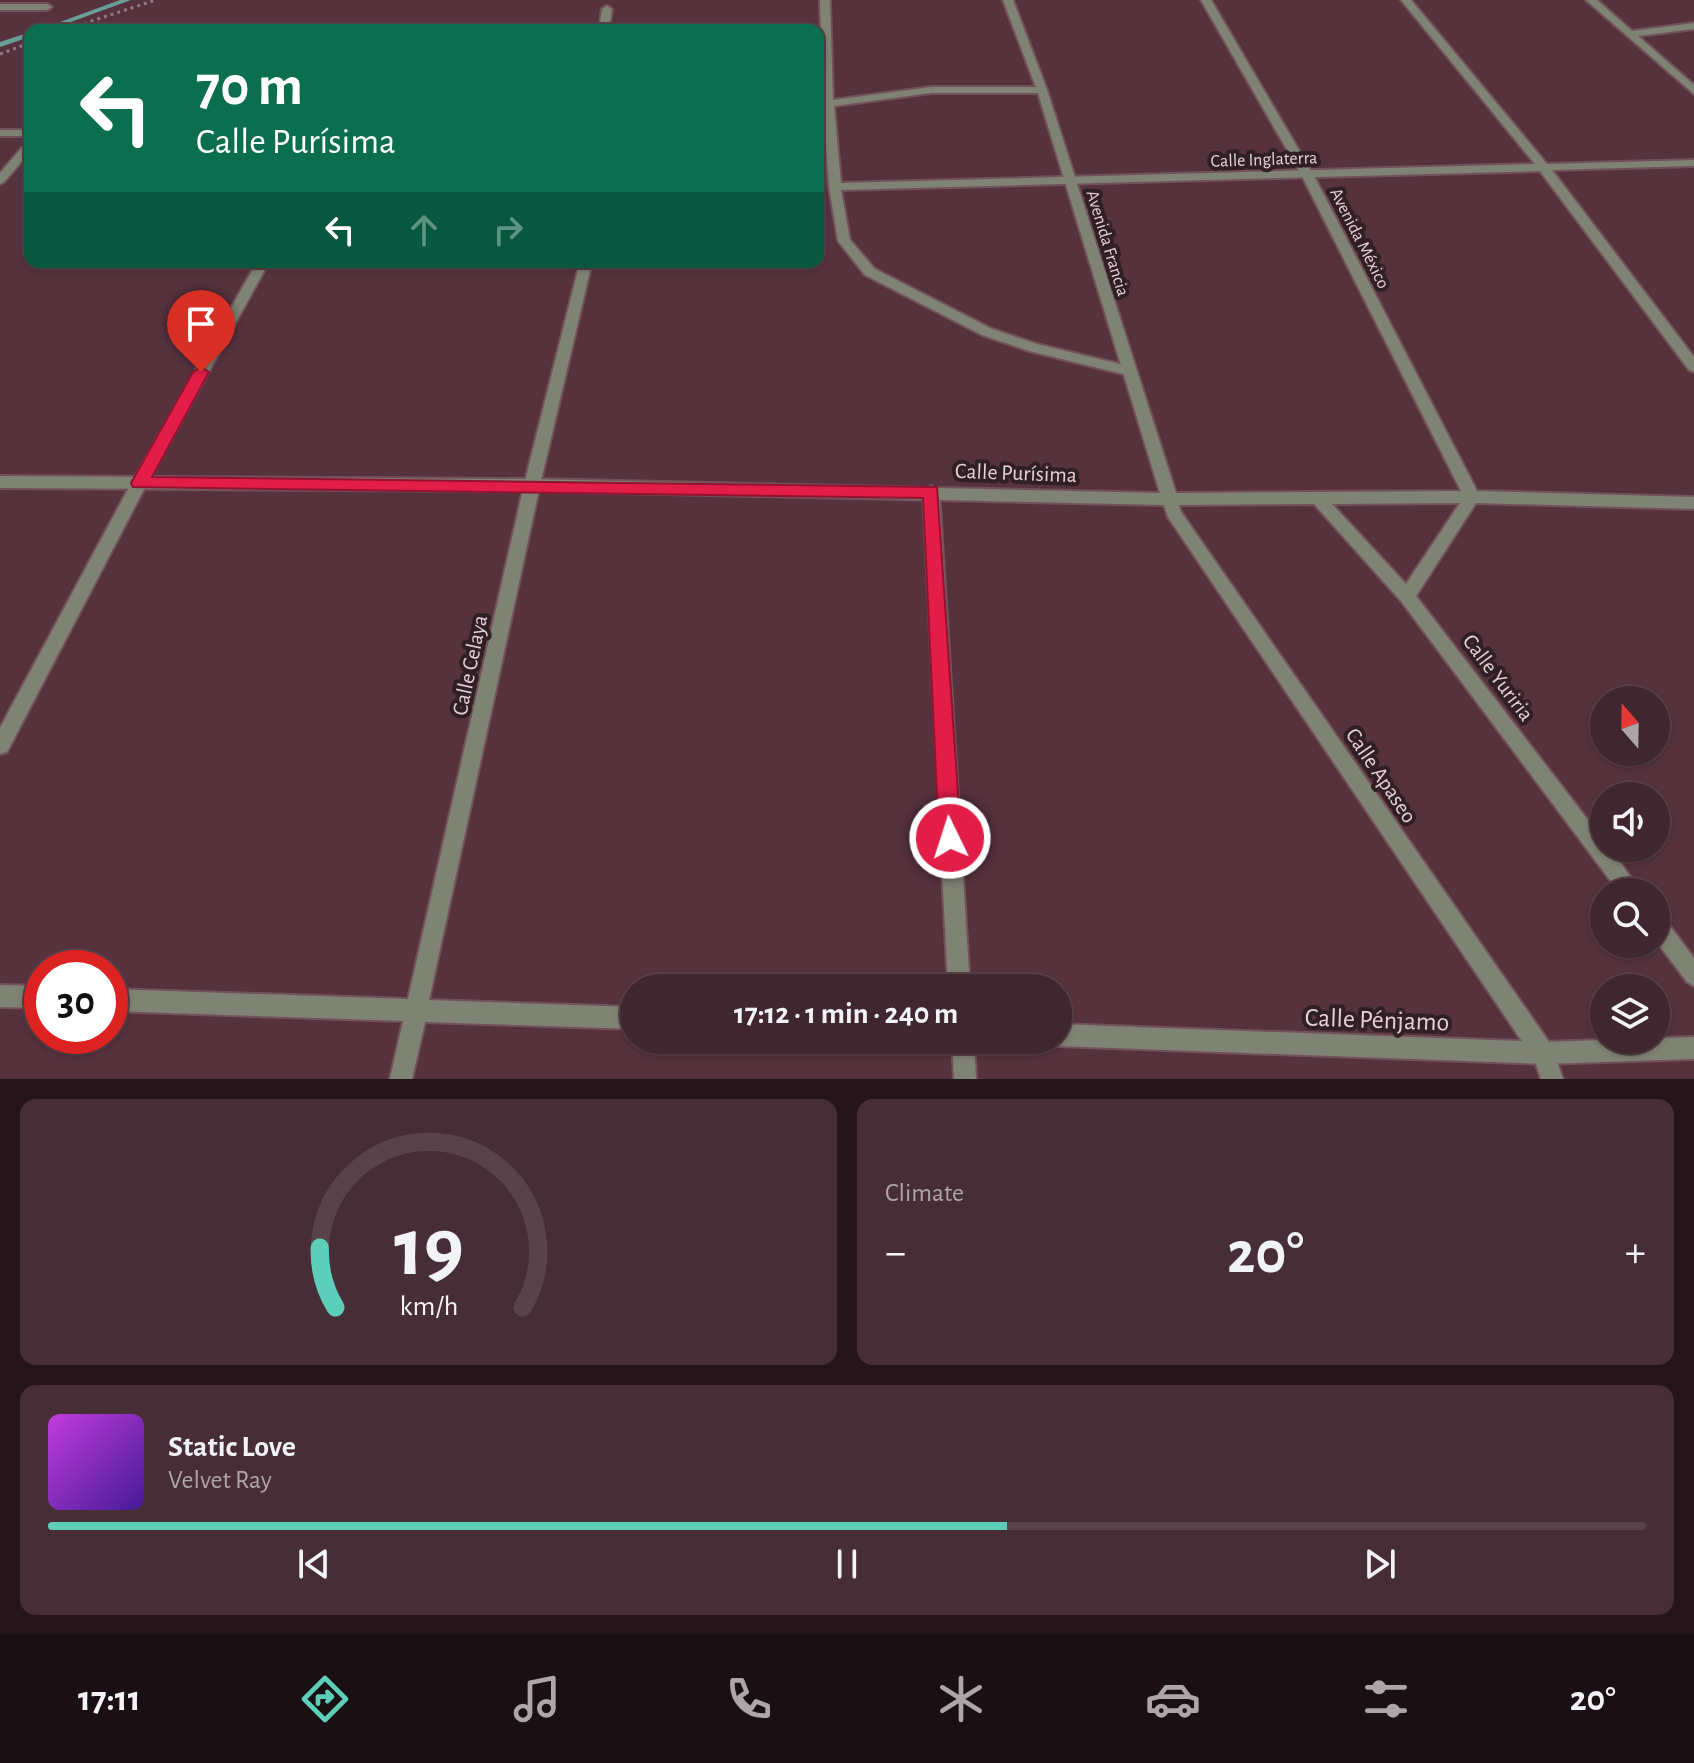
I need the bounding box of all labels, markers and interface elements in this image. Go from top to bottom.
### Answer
icon: left [64,56,168,160]
text: 70 m [196,59,303,115]
text: Calle Purísima [196,124,396,160]
street label: Calle Inglaterra [1210,149,1318,171]
street label: Avenida México [1326,185,1392,292]
street label: Avenida Francia [1082,188,1132,298]
icon: left [318,208,362,252]
icon: ahead [402,208,446,252]
icon: right [486,208,530,252]
pin [167,290,235,372]
icon: arrive [179,302,223,346]
street label: Calle Purísima [955,460,1077,486]
street label: Calle Celaya [449,613,491,717]
street label: Calle Yuriria [1459,630,1538,725]
north arrow [1590,686,1670,766]
map controls [1590,686,1670,1054]
street label: Calle Apaseo [1342,724,1421,827]
button: sound [1590,782,1670,862]
position arrow [908,796,992,880]
button: search [1590,878,1670,958]
speed limit sign: 30 [24,950,128,1054]
button: layers [1590,974,1670,1054]
text: 17:12 · 1 min · 240 m [734,999,958,1029]
street label: Calle Pénjamo [1304,1004,1450,1036]
text: Climate [885,1180,964,1206]
text: 19 [393,1207,464,1291]
text: 20° [1227,1224,1304,1284]
text: − [885,1231,906,1275]
text: + [1625,1231,1646,1275]
text: km/h [399,1292,458,1321]
text: Static Love [168,1432,296,1462]
text: Velvet Ray [168,1467,272,1493]
icon: previous [292,1542,336,1586]
icon: pause [825,1542,869,1586]
icon: next [1358,1542,1402,1586]
icon: directions [297,1671,353,1727]
icon: music [509,1671,565,1727]
icon: phone [721,1671,777,1727]
icon: climate [933,1671,989,1727]
icon: car [1145,1671,1201,1727]
icon: filters [1358,1671,1414,1727]
text: 17:11 [78,1681,141,1717]
text: 20° [1570,1681,1616,1717]

